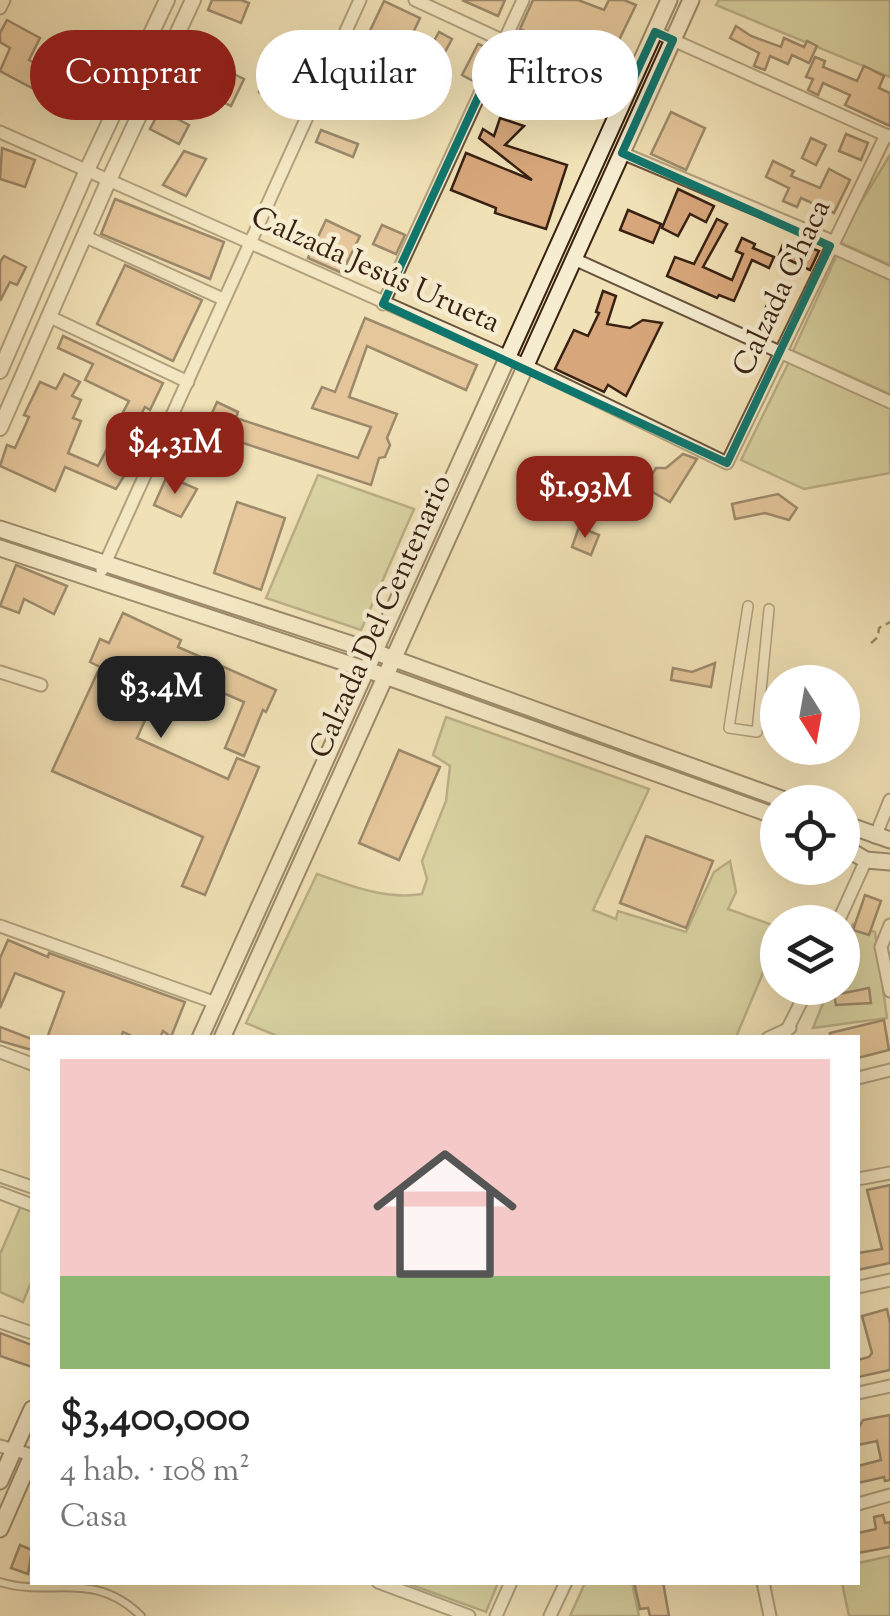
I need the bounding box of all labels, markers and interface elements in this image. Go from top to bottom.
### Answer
chip: Comprar [30,30,236,120]
chip: Alquilar [256,30,452,120]
chip: Filtros [472,30,638,120]
street label: Calzada Chaca [723,192,843,383]
street label: Calzada Jesús Urueta [244,197,507,345]
pin: $4.31M [94,412,256,497]
text: $4.31M [128,421,222,467]
pin: $1.93M [504,456,666,541]
text: $1.93M [538,465,632,511]
street label: Calzada Del Centenario [300,468,464,766]
pin: $3.4M [91,656,231,741]
text: $3.4M [119,665,203,711]
north arrow [760,665,860,765]
map controls [760,665,860,1005]
button: locate [760,785,860,885]
button: layers [760,905,860,1005]
icon: home [355,1124,535,1304]
text: $3,400,000 [60,1389,250,1449]
text: 4 hab. · 108 m² [60,1449,250,1495]
text: Casa [60,1495,127,1541]

